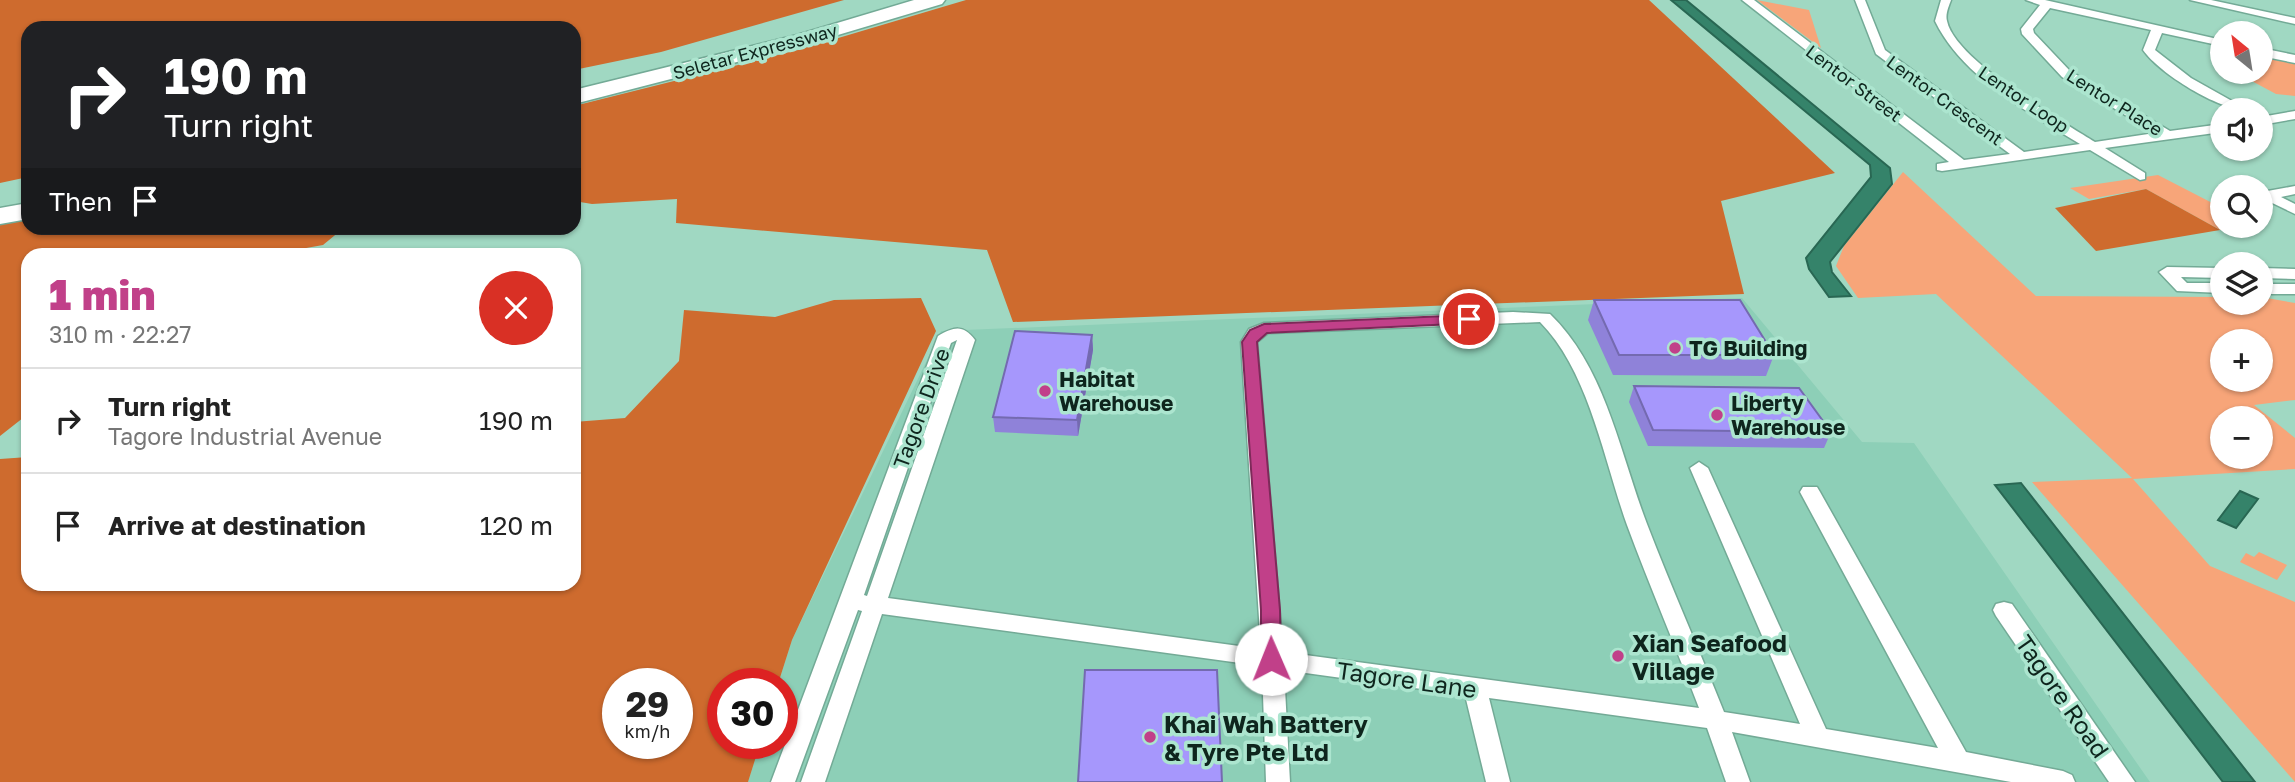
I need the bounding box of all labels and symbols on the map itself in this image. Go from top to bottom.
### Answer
street label: Seletar Expressway [670,18,840,84]
north arrow [2210,21,2273,84]
street label: Lentor Street [1802,40,1906,126]
street label: Lentor Crescent [1883,50,2007,150]
street label: Lentor Loop [1975,61,2073,137]
street label: Lentor Place [2063,64,2167,140]
pin [1439,289,1499,349]
place label: TG Building [1689,335,1807,361]
marker: TG Building [1667,340,1683,356]
street label: Tagore Drive [887,344,955,472]
place label: Habitat Warehouse [1059,366,1173,416]
marker: Habitat Warehouse [1037,383,1053,399]
place label: Liberty Warehouse [1731,390,1845,440]
marker: Liberty Warehouse [1709,407,1725,423]
position arrow [1234,622,1308,696]
place label: Xian Seafood Village [1632,628,1787,685]
street label: Tagore Road [2010,629,2116,763]
marker: Xian Seafood Village [1610,648,1626,664]
street label: Tagore Lane [1335,655,1479,703]
speed limit sign: 30 [707,668,798,759]
place label: Khai Wah Battery & Tyre Pte Ltd [1164,709,1369,766]
marker: Khai Wah Battery & Tyre Pte Ltd [1142,729,1158,745]

